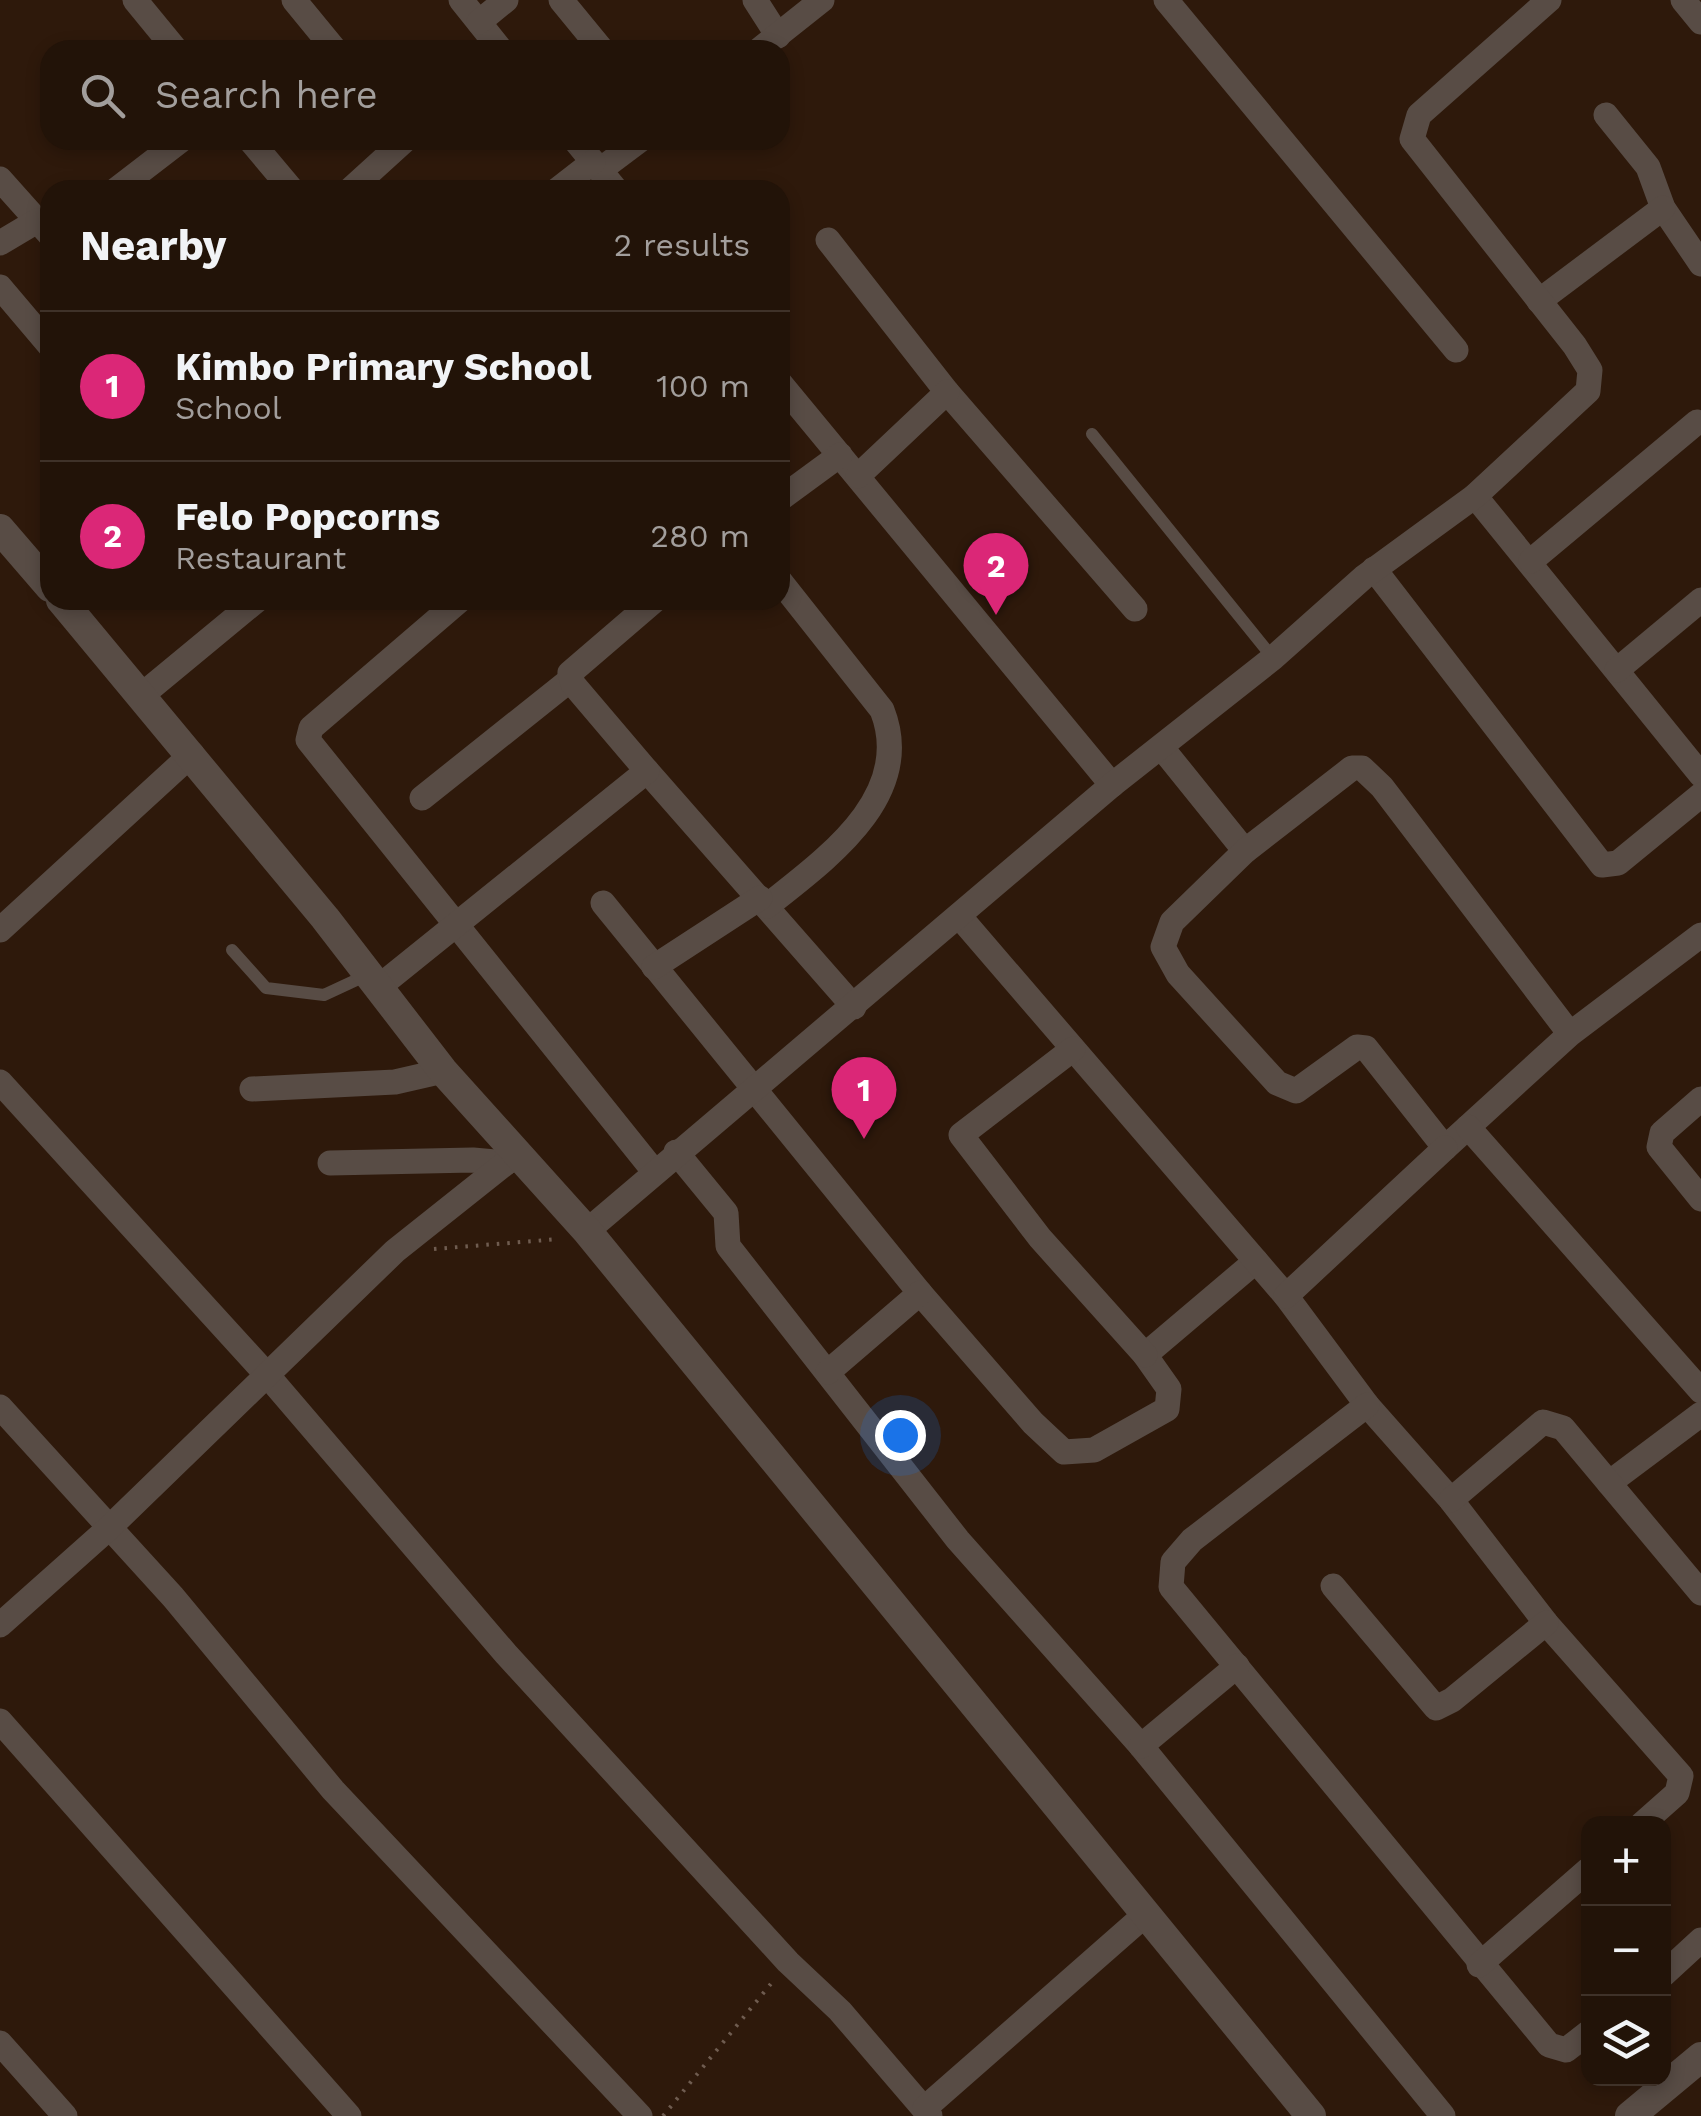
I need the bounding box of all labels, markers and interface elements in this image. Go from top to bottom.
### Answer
search box [40,40,790,150]
icon: search [75,68,130,123]
text: Search here [155,73,378,117]
text: Nearby [80,221,227,270]
text: 2 results [613,226,750,264]
text: Kimbo Primary School [175,345,591,389]
text: 1 [106,367,119,405]
text: 100 m [656,367,750,405]
text: School [175,389,281,427]
text: Felo Popcorns [175,495,440,539]
text: 2 [103,517,122,555]
text: 280 m [650,517,750,555]
pin: 2 [964,532,1028,615]
text: Restaurant [175,539,346,577]
pin: 1 [832,1056,896,1139]
your location [875,1410,926,1461]
map controls [1581,1816,1671,2086]
button: + [1581,1816,1671,1906]
button: − [1581,1906,1671,1996]
button: layers [1581,1996,1671,2086]

